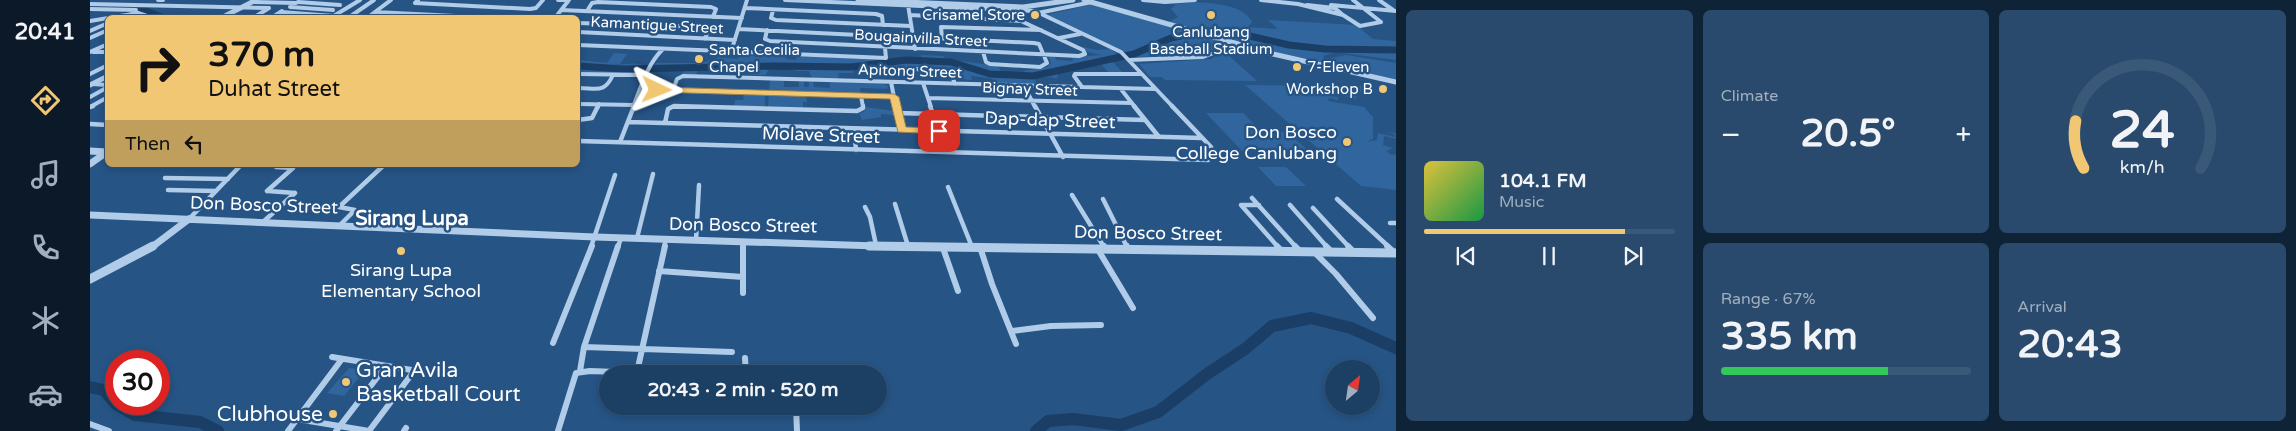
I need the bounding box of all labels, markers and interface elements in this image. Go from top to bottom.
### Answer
place label: Crisamel Store [922,6,1025,24]
marker: Crisamel Store [1029,9,1041,21]
marker: Canlubang Baseball Stadium [1205,9,1217,21]
street label: Kamantigue Street [590,13,724,37]
text: 20:41 [15,19,75,45]
place label: Canlubang Baseball Stadium [1150,23,1272,58]
street label: Bougainvilla Street [854,26,988,50]
text: 370 m [208,34,315,76]
icon: right [125,35,190,100]
place label: Santa Cecilia Chapel [709,41,800,76]
marker: Santa Cecilia Chapel [693,53,705,65]
place label: 7-Eleven [1307,58,1369,76]
street label: Apitong Street [858,60,963,82]
marker: 7-Eleven [1291,61,1303,73]
position arrow [630,63,682,115]
text: Duhat Street [208,76,340,102]
street label: Bignay Street [982,78,1078,100]
place label: Workshop B [1286,80,1373,98]
icon: directions [28,83,63,118]
marker: Workshop B [1377,83,1389,95]
text: Climate [1721,86,1778,106]
text: 24 [2110,99,2175,162]
street label: Dap-dap Street [984,107,1116,133]
pin [918,110,960,152]
text: 20.5° [1801,111,1896,157]
icon: arrive [925,117,953,145]
text: − [1721,118,1741,152]
text: + [1956,118,1971,152]
place label: Don Bosco College Canlubang [1176,121,1337,164]
street label: Molave Street [762,122,881,148]
icon: left [180,130,208,158]
text: Then [125,133,170,155]
marker: Don Bosco College Canlubang [1341,136,1353,148]
icon: music [28,157,63,192]
text: km/h [2120,157,2165,178]
text: 104.1 FM [1499,170,1587,192]
street label: Don Bosco Street [189,191,339,219]
text: Music [1499,192,1544,212]
district label: Sirang Lupa [355,207,469,231]
street label: Don Bosco Street [669,213,817,237]
street label: Don Bosco Street [1074,221,1222,245]
icon: phone [28,230,63,265]
icon: previous [1452,242,1480,270]
icon: pause [1535,242,1563,270]
icon: next [1619,242,1647,270]
marker: Sirang Lupa Elementary School [395,245,407,257]
place label: Sirang Lupa Elementary School [321,259,481,302]
text: Range · 67% [1721,289,1816,309]
text: Arrival [2017,297,2067,317]
icon: climate [28,303,63,338]
text: 335 km [1721,314,1858,360]
text: 20:43 [2017,322,2123,368]
speed limit sign: 30 [105,350,170,415]
place label: Gran Avila Basketball Court [356,358,520,407]
north arrow [1325,360,1380,415]
map controls [1325,360,1380,415]
marker: Gran Avila Basketball Court [340,376,352,388]
icon: car [28,377,63,412]
text: 20:43 · 2 min · 520 m [647,379,839,401]
place label: Clubhouse [217,402,323,427]
marker: Clubhouse [327,408,339,420]

